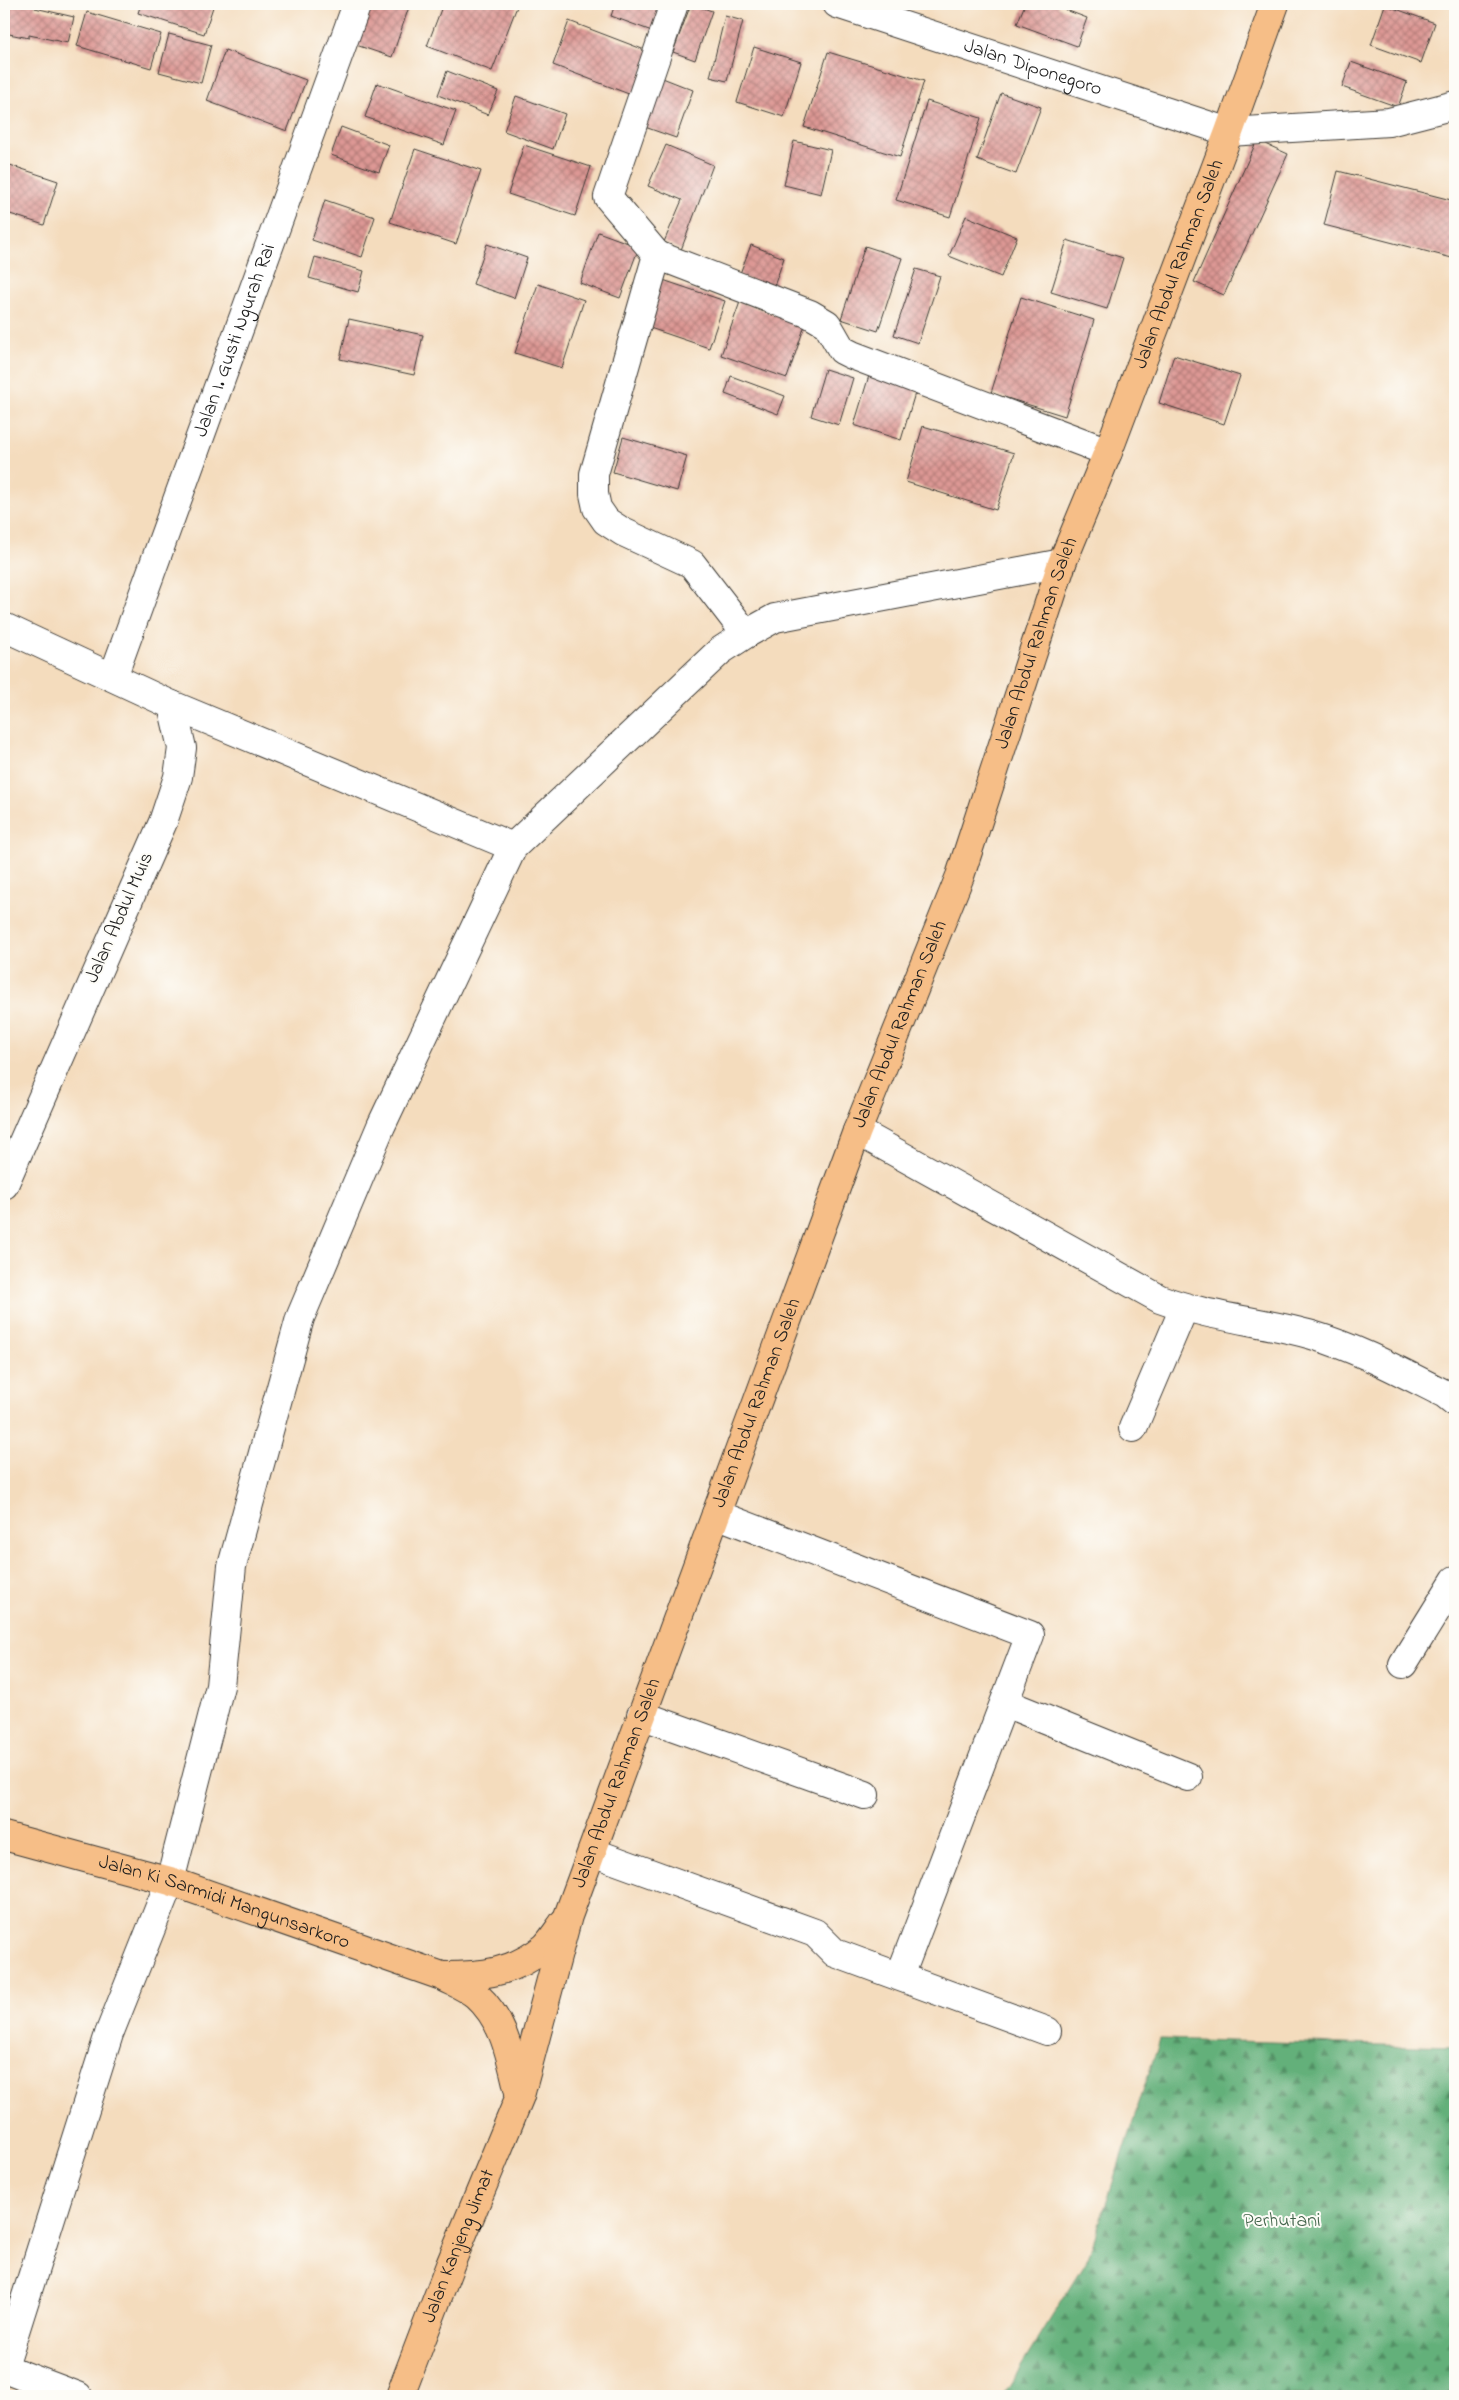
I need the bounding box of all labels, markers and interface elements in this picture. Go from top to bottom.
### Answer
street label: Jalan Diponegoro [960,32,1106,104]
street label: Jalan Abdul Rahman Saleh [1126,155,1232,373]
street label: Jalan I. Gusti Ngurah Rai [187,240,283,441]
street label: Jalan Abdul Rahman Saleh [988,533,1086,753]
street label: Jalan Abdul Muis [78,848,162,988]
street label: Jalan Abdul Rahman Saleh [845,916,955,1132]
street label: Jalan Abdul Rahman Saleh [705,1294,809,1512]
street label: Jalan Abdul Rahman Saleh [565,1674,669,1892]
street label: Jalan Ki Sarmidi Mangunsarkoro [95,1848,354,1957]
street label: Jalan Kanjeng Jimat [415,2165,503,2327]
park label: Perhutani [1243,2207,1321,2236]

